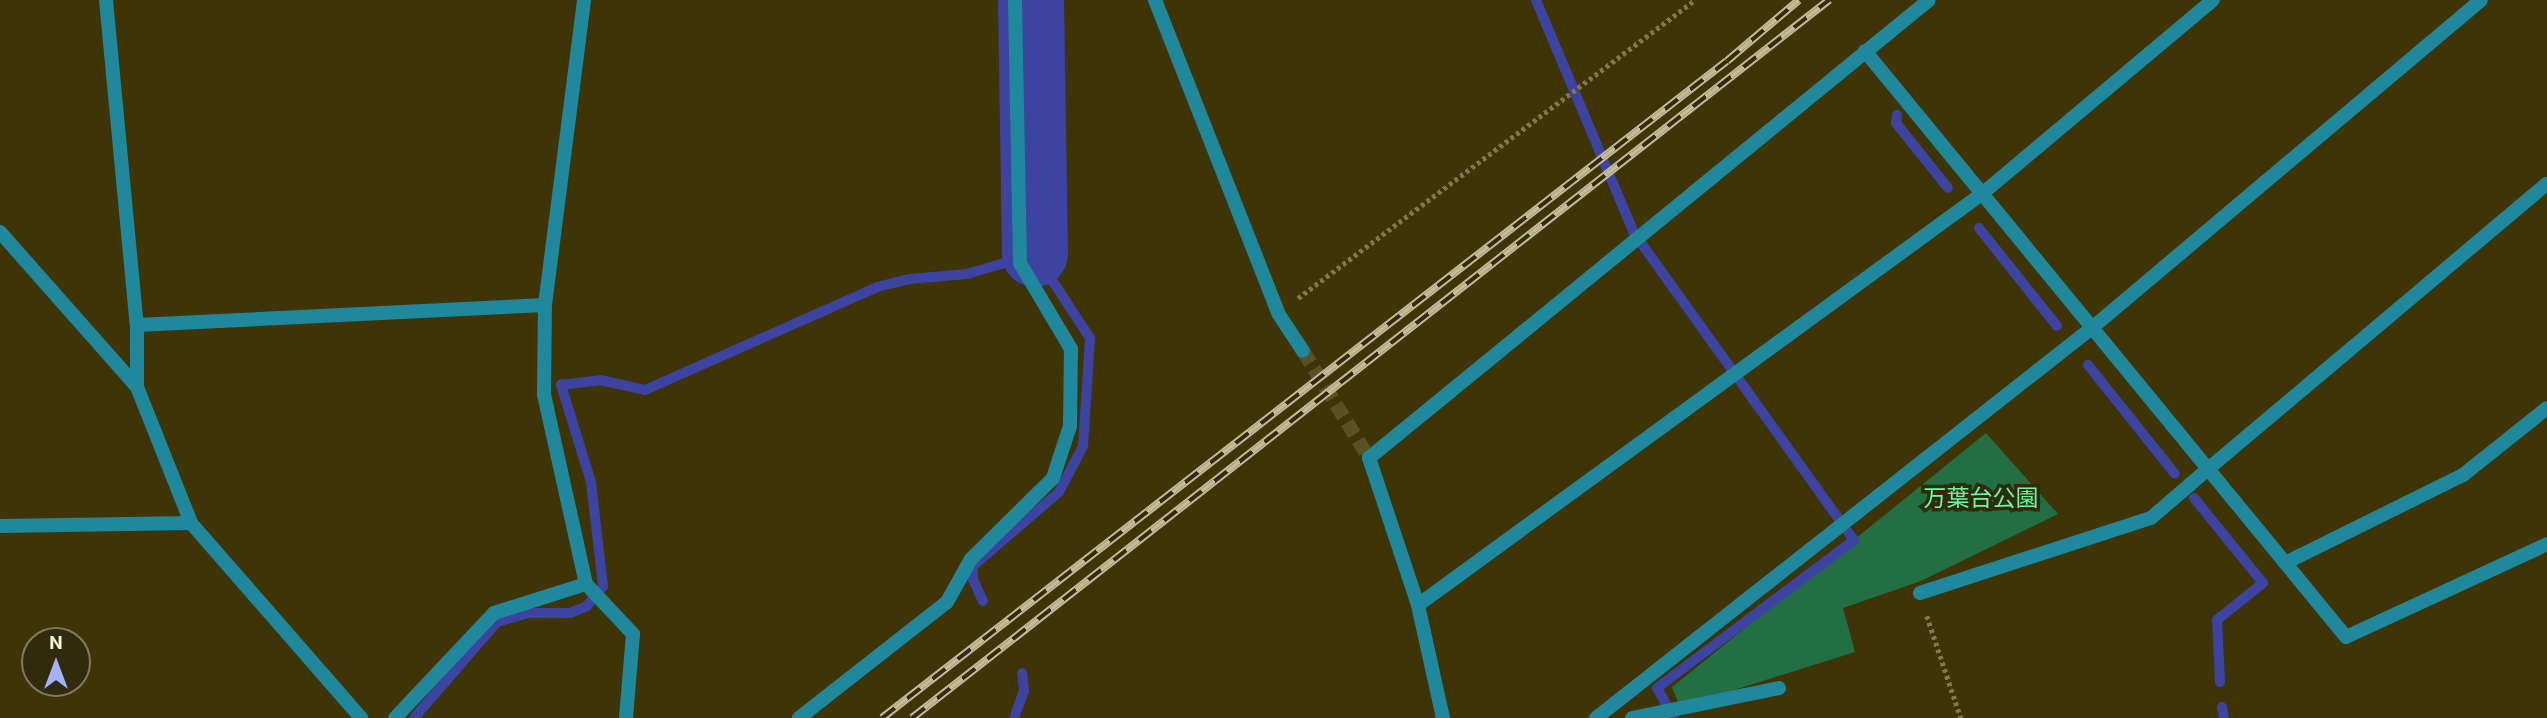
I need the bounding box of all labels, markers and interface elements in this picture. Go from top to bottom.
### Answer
park label: 万葉台公園 [1924,485,2038,513]
north arrow [21,627,91,697]
text: N [49,631,63,654]

